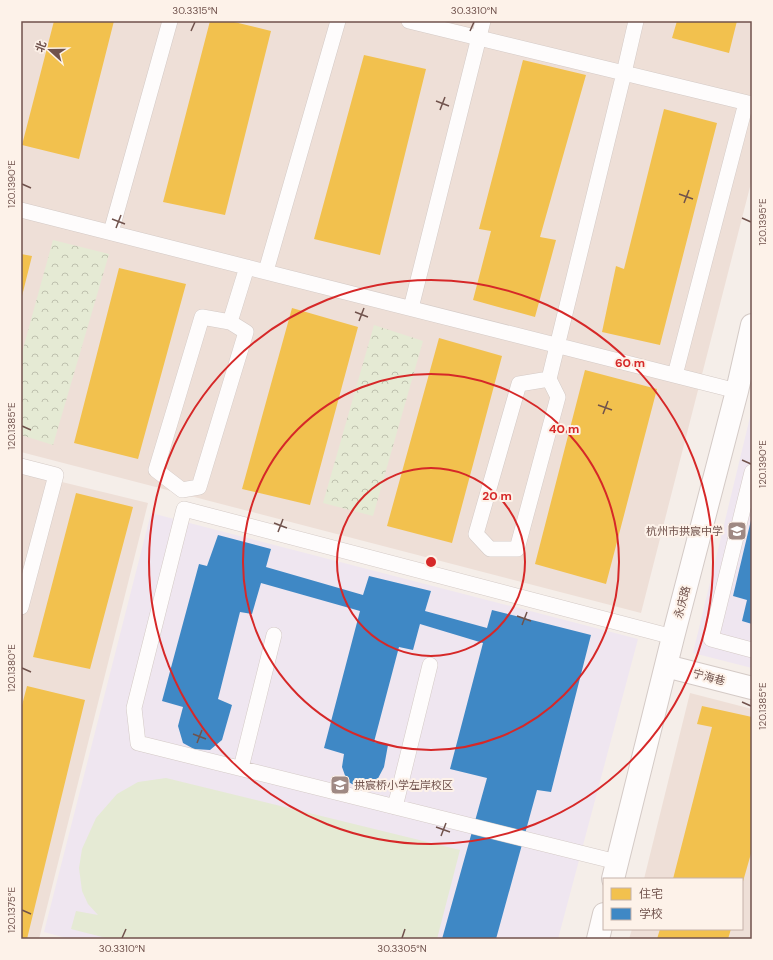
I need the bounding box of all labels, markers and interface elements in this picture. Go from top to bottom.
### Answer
text: 30.3315°N [172,4,218,17]
text: 30.3310°N [451,4,497,17]
north arrow [30,30,70,70]
text: 北 [32,39,49,54]
text: 120.1390°E [5,160,18,208]
text: 120.1395°E [756,198,769,246]
text: 60 m [615,355,645,371]
text: 120.1385°E [5,402,18,450]
text: 40 m [549,421,579,437]
text: 120.1390°E [756,440,769,488]
text: 20 m [482,488,512,504]
school or university icon: 杭州市拱宸中学 [726,520,748,542]
place label: 杭州市拱宸中学 [646,524,723,538]
centre of rings [424,555,438,569]
street label: 永庆路 [671,584,693,620]
text: 120.1380°E [5,644,18,692]
street label: 宁海巷 [691,666,727,688]
text: 120.1385°E [756,682,769,730]
school or university icon: 拱宸桥小学左岸校区 [329,774,351,796]
place label: 拱宸桥小学左岸校区 [354,778,453,792]
legend [603,878,743,930]
text: 住宅 [639,886,663,902]
text: 120.1375°E [5,887,18,933]
text: 学校 [639,906,663,922]
text: 30.3310°N [99,942,145,955]
text: 30.3305°N [377,942,427,955]

